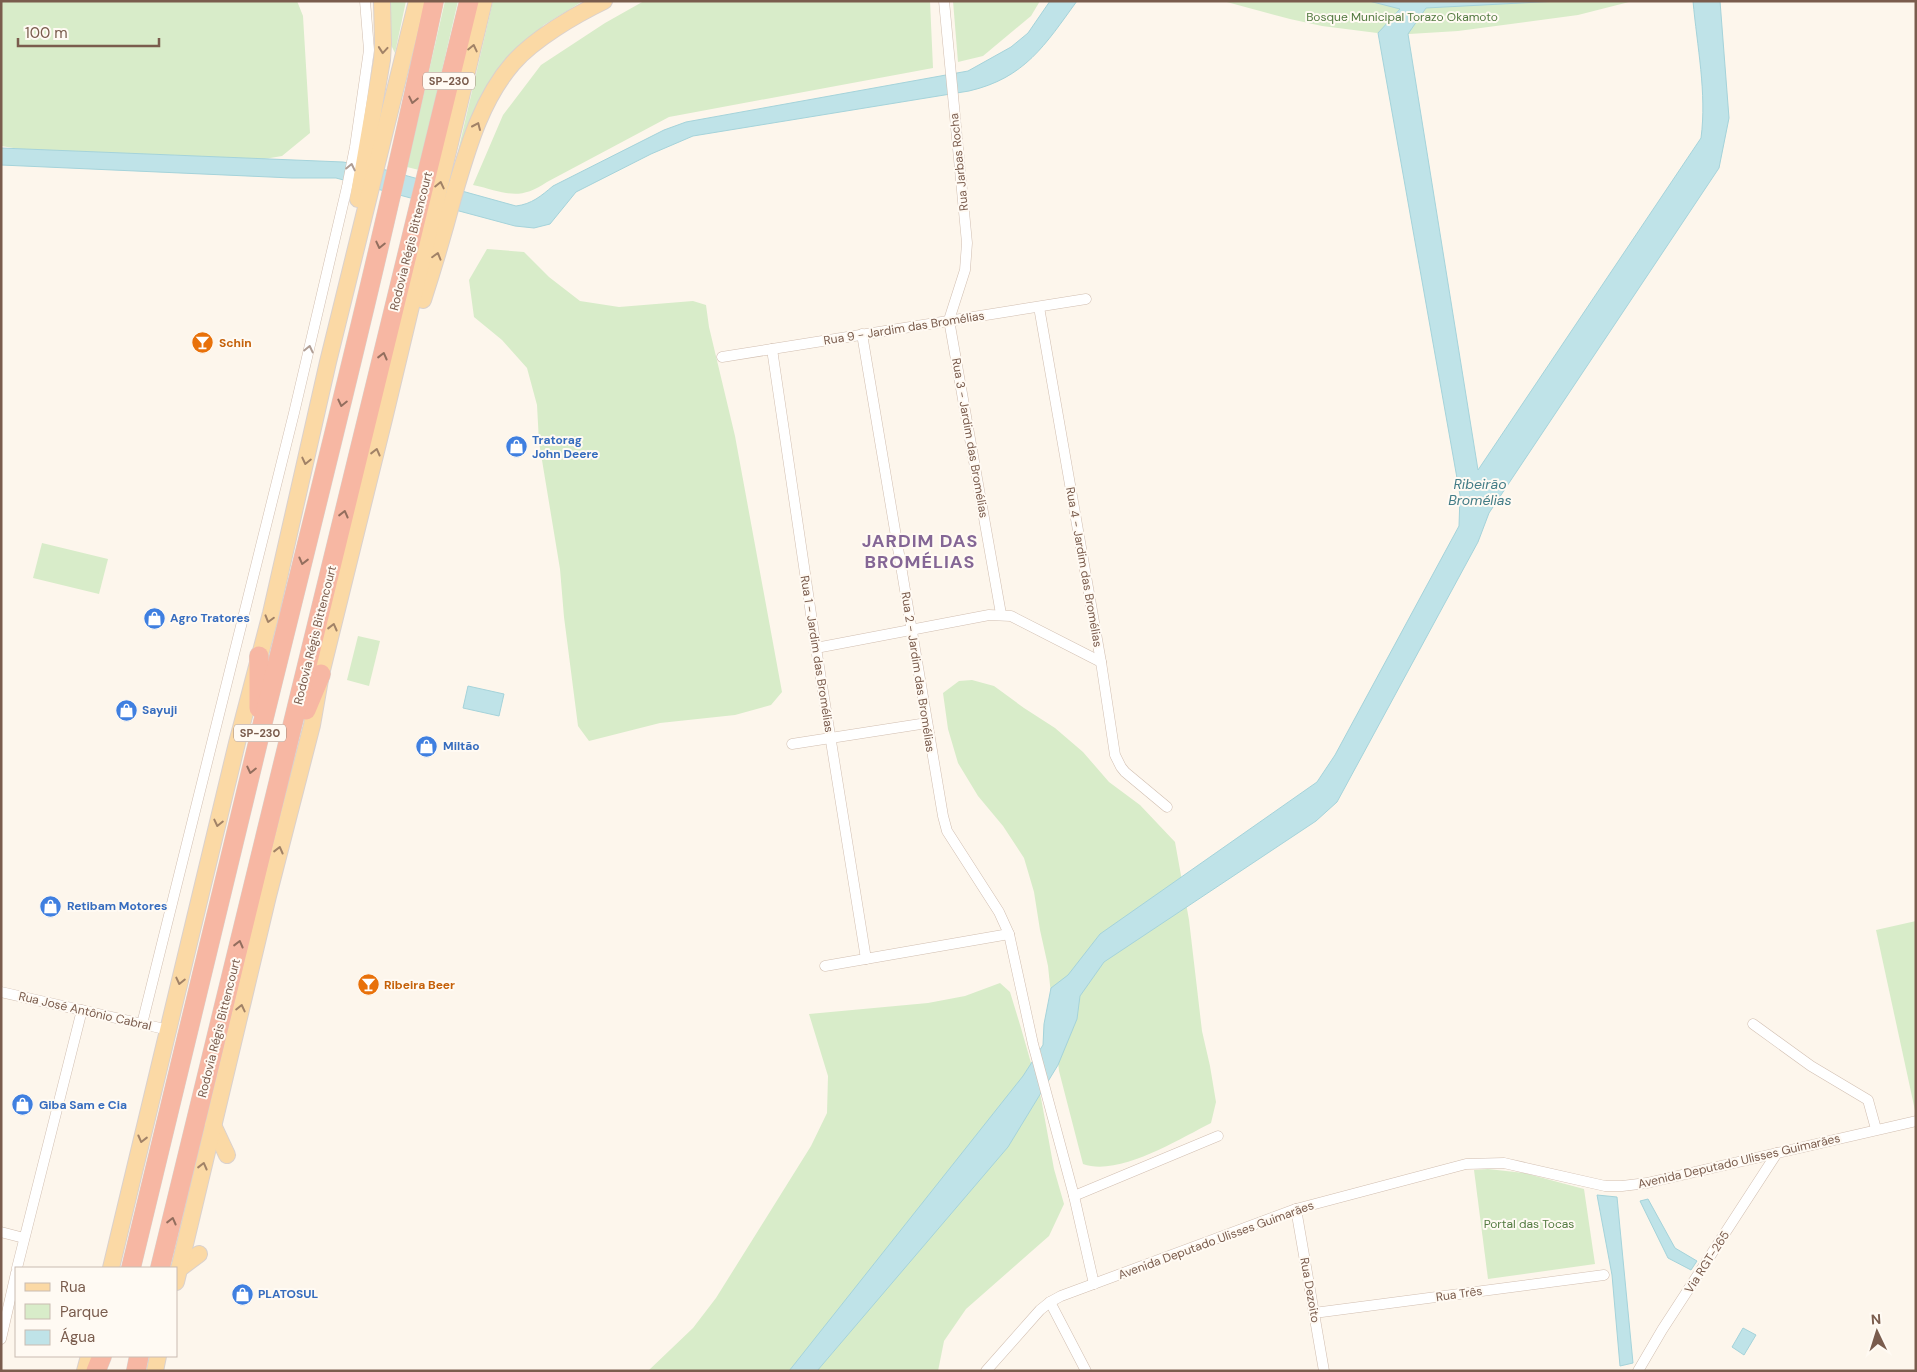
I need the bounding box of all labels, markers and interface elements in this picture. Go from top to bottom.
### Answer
park label: Bosque Municipal Torazo Okamoto [1306,9,1498,25]
scale bar [18,15,159,47]
text: 100 m [25,23,68,43]
one-way arrow [467,45,477,53]
one-way arrow [377,46,388,54]
road number: SP-230 [423,72,475,90]
one-way arrow [408,96,419,105]
street label: Rua Jarbas Rocha [946,112,972,212]
one-way arrow [470,122,481,131]
one-way arrow [345,163,356,172]
street label: Rodovia Régis Bittencourt [386,170,436,312]
one-way arrow [434,180,445,189]
one-way arrow [375,241,386,250]
one-way arrow [431,252,441,261]
street label: Rua 9 - Jardim das Bromélias [822,307,986,349]
bar icon: Schin [191,331,215,355]
place label: Schin [219,335,252,351]
one-way arrow [303,344,314,353]
one-way arrow [377,353,387,361]
street label: Rua 3 - Jardim das Bromélias [948,357,992,519]
one-way arrow [337,399,348,408]
place label: Tratorag John Deere [532,432,598,462]
shop icon: Tratorag John Deere [504,435,528,459]
one-way arrow [370,447,381,456]
one-way arrow [301,457,312,465]
water label: Ribeirão Bromélias [1448,475,1512,509]
street label: Rua 4 - Jardim das Bromélias [1062,486,1106,648]
one-way arrow [338,510,349,519]
district label: JARDIM DAS BROMÉLIAS [862,529,978,574]
one-way arrow [298,557,309,566]
street label: Rodovia Régis Bittencourt [290,564,340,706]
street label: Rua 1 - Jardim das Bromélias [797,574,837,734]
street label: Rua 2 - Jardim das Bromélias [897,591,939,753]
shop icon: Agro Tratores [142,606,166,630]
place label: Agro Tratores [170,610,250,626]
one-way arrow [265,615,275,623]
one-way arrow [327,622,338,631]
shop icon: Sayuji [114,698,138,722]
place label: Sayuji [142,702,177,718]
road number: SP-230 [234,724,286,741]
shop icon: Miltão [415,734,439,758]
place label: Miltão [443,738,480,754]
one-way arrow [247,765,257,774]
one-way arrow [213,818,224,827]
one-way arrow [273,846,284,855]
shop icon: Retibam Motores [39,894,63,918]
place label: Retibam Motores [67,898,167,914]
one-way arrow [233,939,244,948]
street label: Rodovia Régis Bittencourt [194,957,244,1099]
bar icon: Ribeira Beer [356,973,380,997]
one-way arrow [175,976,186,985]
place label: Ribeira Beer [384,977,455,993]
street label: Rua José Antônio Cabral [17,988,153,1034]
one-way arrow [235,1004,246,1013]
shop icon: Giba Sam e Cia [11,1093,35,1117]
place label: Giba Sam e Cia [39,1097,127,1113]
street label: Avenida Deputado Ulisses Guimarães [1636,1130,1842,1192]
one-way arrow [137,1134,148,1143]
one-way arrow [197,1162,208,1171]
street label: Avenida Deputado Ulisses Guimarães [1116,1197,1316,1283]
one-way arrow [166,1216,177,1225]
park label: Portal das Tocas [1484,1216,1574,1232]
street label: Via RGT-265 [1681,1228,1733,1296]
street label: Rua Dezoito [1296,1256,1324,1324]
legend [15,1267,178,1357]
text: Rua [60,1277,86,1297]
shop icon: PLATOSUL [230,1282,254,1306]
street label: Rua Três [1435,1283,1483,1305]
place label: PLATOSUL [258,1286,318,1302]
text: Parque [60,1302,108,1322]
north arrow [1852,1307,1902,1357]
text: N [1870,1310,1882,1328]
text: Água [60,1327,95,1347]

